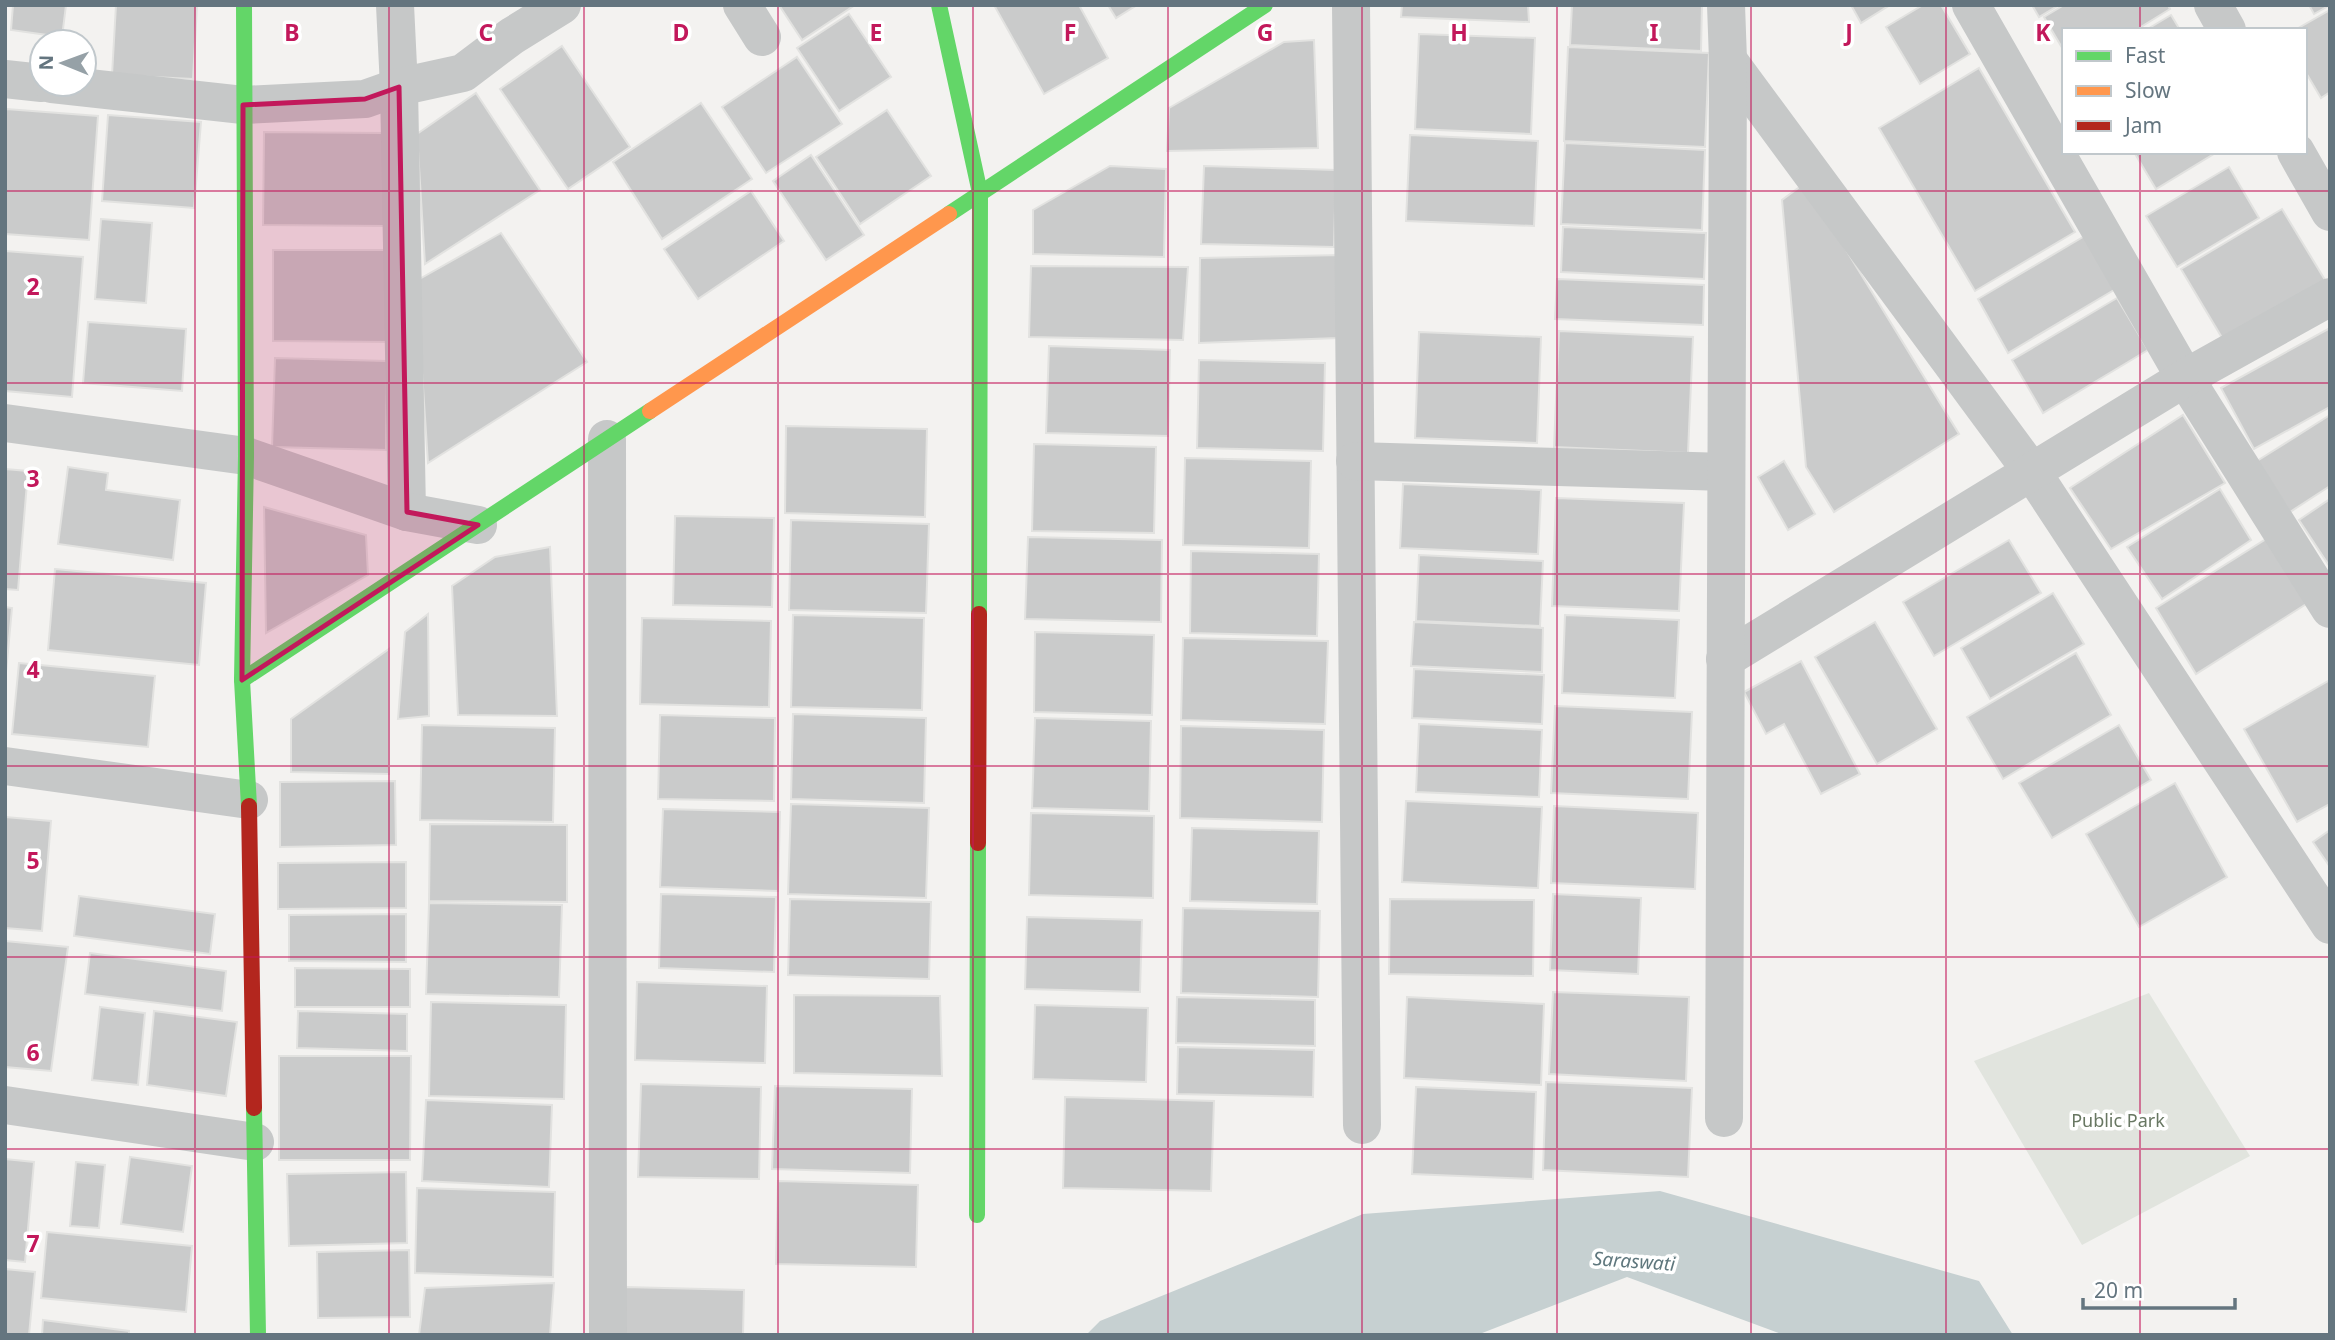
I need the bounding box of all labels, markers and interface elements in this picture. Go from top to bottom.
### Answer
text: B [284,16,300,48]
text: C [479,16,494,48]
text: D [673,16,689,48]
text: E [870,16,882,48]
text: F [1064,16,1076,48]
text: G [1257,16,1273,48]
text: H [1450,16,1468,48]
text: I [1650,16,1659,48]
text: J [1843,16,1853,48]
text: K [2035,16,2051,48]
north arrow [28,28,98,98]
legend [2062,28,2307,154]
text: Fast [2125,41,2166,69]
text: N [33,55,59,71]
text: Slow [2125,76,2171,104]
text: Jam [2123,111,2162,139]
text: 2 [26,270,40,302]
text: 3 [26,462,40,494]
text: 4 [26,653,40,685]
text: 5 [26,844,40,876]
text: 6 [26,1036,40,1068]
park label: Public Park [2071,1108,2165,1132]
text: 7 [26,1227,40,1259]
water label: Saraswati [1592,1245,1677,1277]
scale bar [2083,1266,2235,1310]
text: 20 m [2094,1276,2143,1304]

